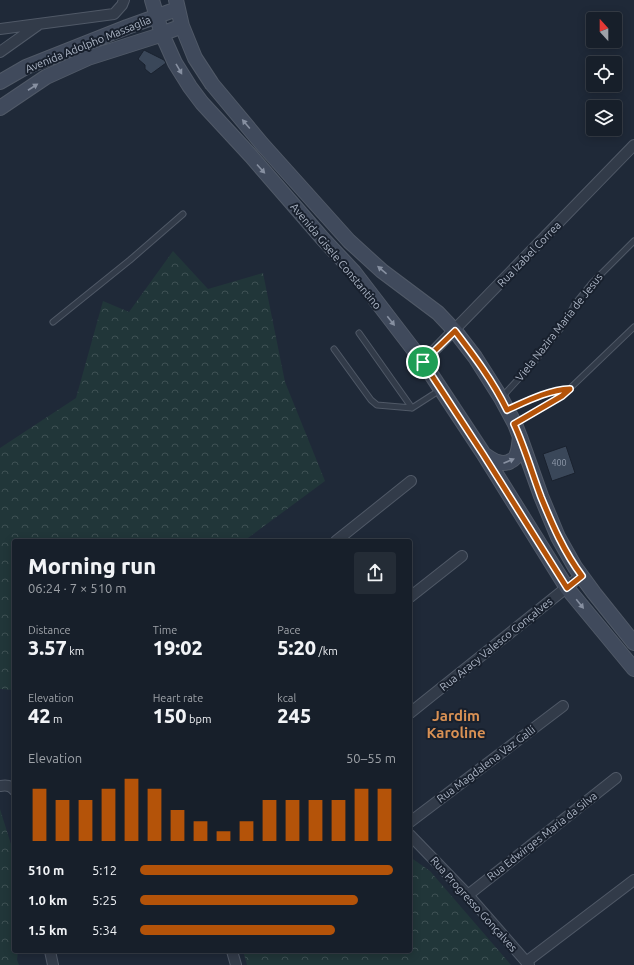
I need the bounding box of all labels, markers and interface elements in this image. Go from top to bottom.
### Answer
north arrow [586,12,622,48]
map controls [586,12,622,136]
street label: Avenida Adolpho Massaglia [23,13,153,75]
button: locate [586,56,622,92]
one-way arrow [175,64,183,74]
one-way arrow [27,83,38,90]
button: layers [586,100,622,136]
one-way arrow [241,119,250,130]
one-way arrow [257,163,266,174]
street label: Avenida Gisele Constantino [288,201,384,311]
street label: Rua Izabel Correa [495,219,563,289]
one-way arrow [377,266,387,274]
street label: Viela Nazira Maria de Jesus [513,271,605,383]
one-way arrow [387,315,396,326]
pin [406,345,440,379]
icon: arrive [412,351,434,373]
one-way arrow [503,457,515,463]
house number: 400 [551,458,567,468]
button: share [354,552,396,594]
text: Morning run [28,553,156,578]
text: 06:24 · 7 × 510 m [28,581,127,595]
street label: Rua Aracy Valesco Gonçalves [437,595,555,693]
one-way arrow [575,599,584,609]
text: Distance [28,624,71,636]
text: Time [153,624,177,636]
text: Pace [277,624,301,636]
text: 3.57 [28,636,67,659]
text: 19:02 [153,636,203,659]
text: 5:20 [277,636,316,659]
text: km [67,645,84,657]
text: /km [316,645,338,657]
text: Elevation [28,692,74,704]
text: Heart rate [153,692,203,704]
text: kcal [277,692,296,704]
text: 42 [28,704,51,727]
text: 150 [153,704,187,727]
text: 245 [277,704,311,727]
district label: Jardim Karoline [426,707,486,741]
text: m [51,713,63,725]
text: bpm [187,713,211,725]
street label: Rua Magdalena Vaz Galli [435,723,537,805]
text: Elevation [28,751,82,765]
text: 50–55 m [346,751,396,765]
street label: Rua Edwirges Maria da Silva [485,789,599,883]
street label: Rua Progresso Gonçalves [428,854,520,954]
text: 510 m [28,863,64,877]
text: 5:12 [92,863,117,877]
text: 1.0 km [28,893,67,907]
text: 5:25 [92,893,117,907]
text: 1.5 km [28,923,67,937]
text: 5:34 [92,923,117,937]

